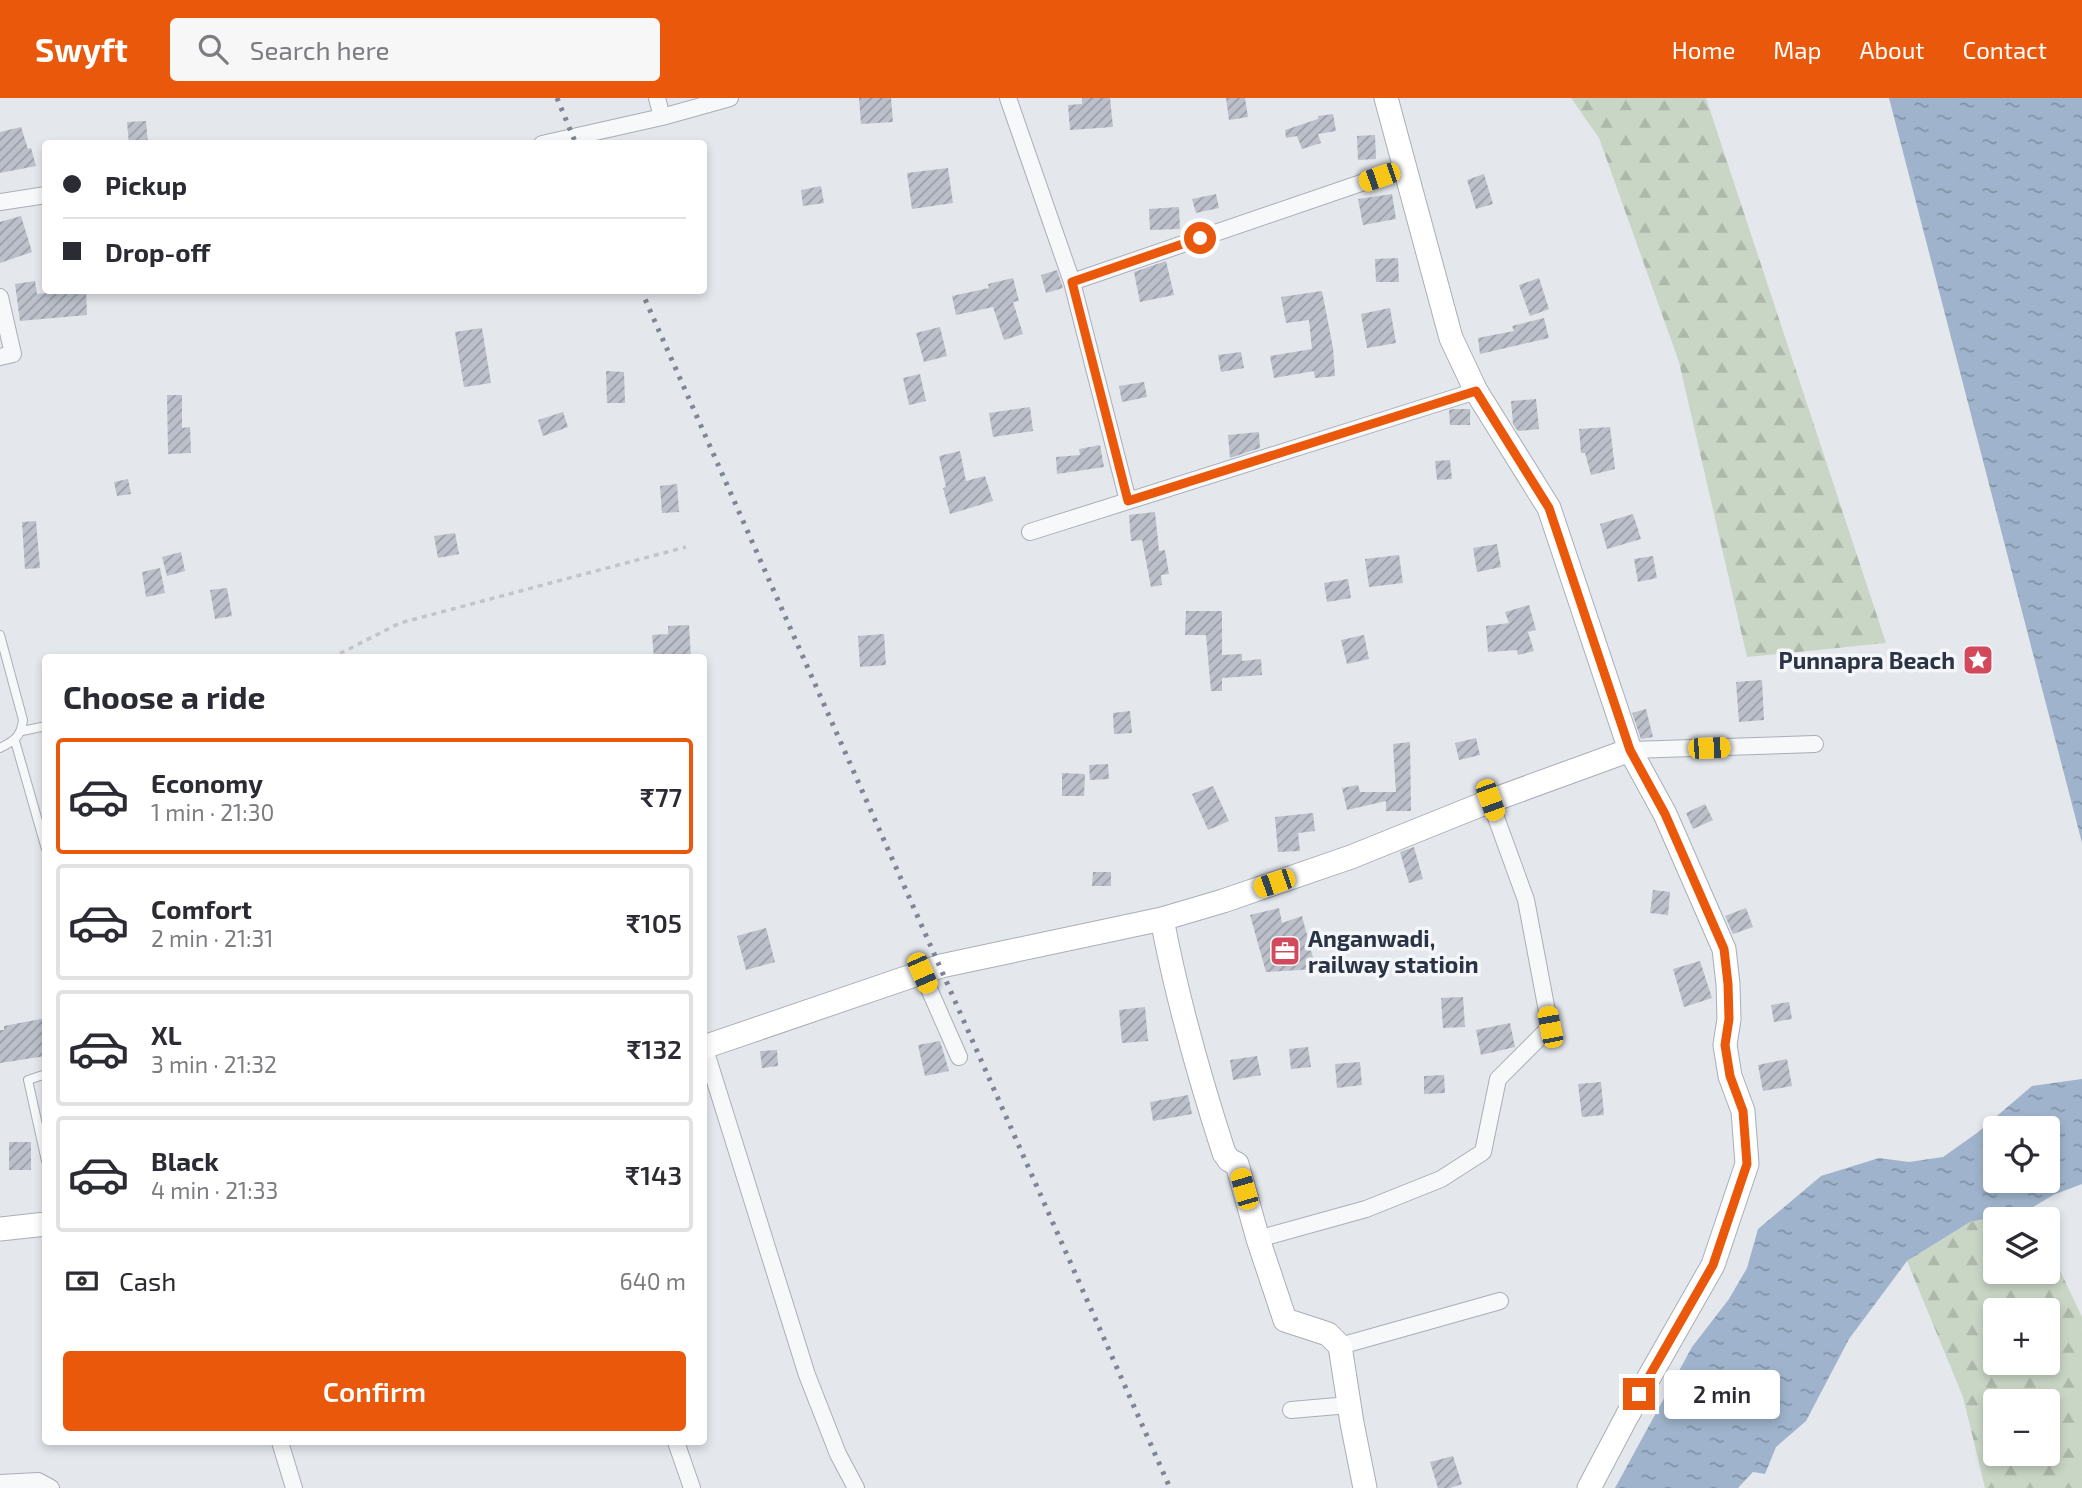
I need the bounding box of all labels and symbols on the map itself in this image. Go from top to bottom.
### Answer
car [1356,160,1403,194]
route start [1184,222,1216,254]
place icon: Punnapra Beach [1961,643,1995,677]
place label: Punnapra Beach [1778,646,1955,674]
car [1688,737,1731,759]
car [1473,777,1508,823]
car [1251,866,1298,900]
place label: Anganwadi, railway statioin [1308,924,1479,978]
office icon: Anganwadi, railway statioin [1268,934,1302,968]
car [904,950,941,996]
car [1536,1004,1565,1050]
car [1229,1166,1260,1212]
callout: 2 min [1664,1370,1779,1418]
route end [1623,1378,1655,1410]

